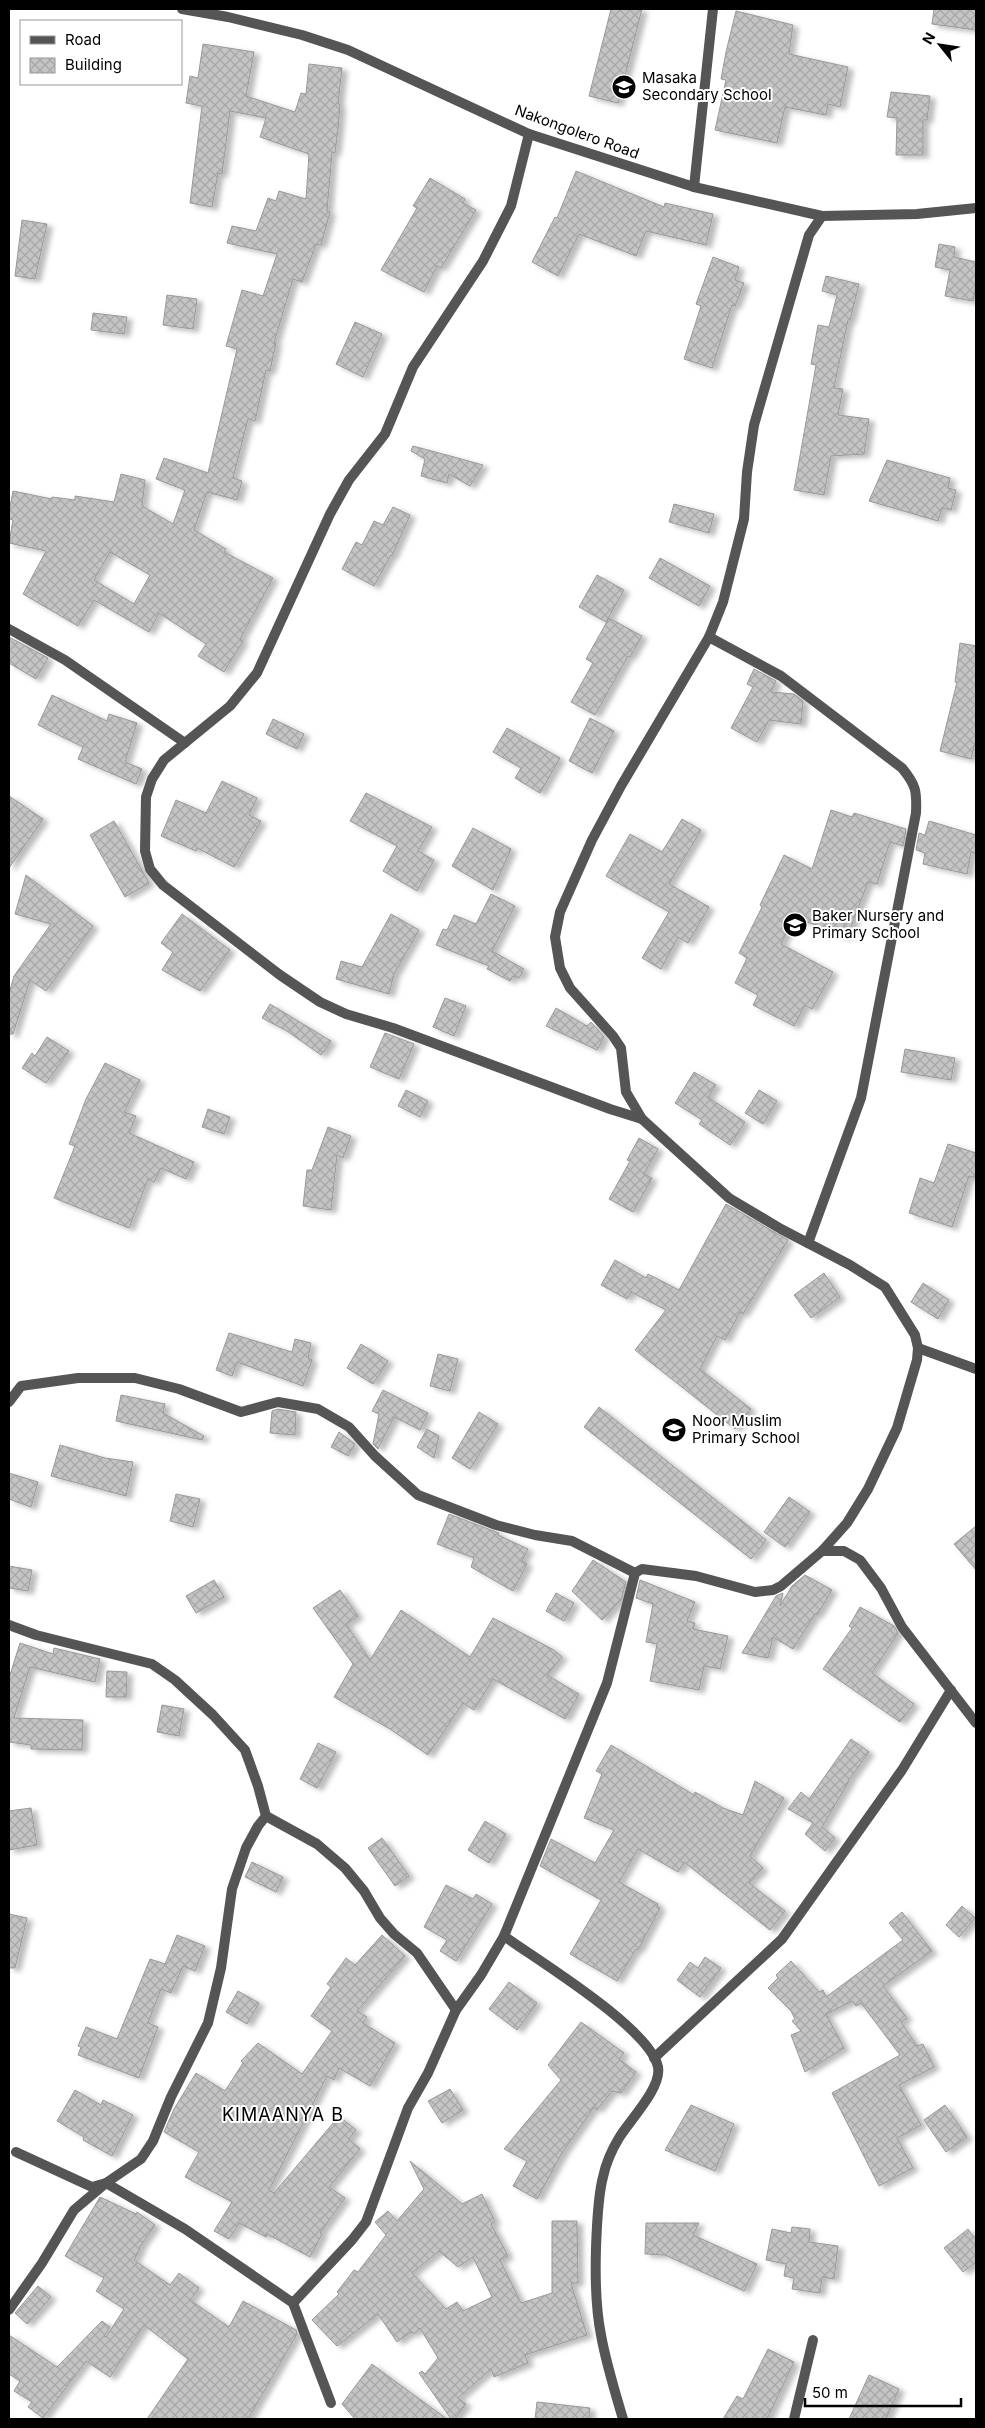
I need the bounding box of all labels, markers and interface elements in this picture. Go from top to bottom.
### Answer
legend [20,20,182,85]
north arrow [915,20,965,70]
text: N [918,29,938,47]
text: Road [65,30,101,49]
text: Building [65,55,122,74]
place label: Masaka Secondary School [642,68,772,104]
school or university icon: Masaka Secondary School [611,74,637,100]
street label: Nakongolero Road [512,100,642,163]
place label: Baker Nursery and Primary School [812,906,944,942]
school or university icon: Baker Nursery and Primary School [782,912,808,938]
place label: Noor Muslim Primary School [692,1411,800,1447]
school or university icon: Noor Muslim Primary School [661,1417,687,1443]
district label: KIMAANYA B [222,2104,344,2125]
scale bar [805,2376,961,2408]
text: 50 m [812,2383,848,2402]

